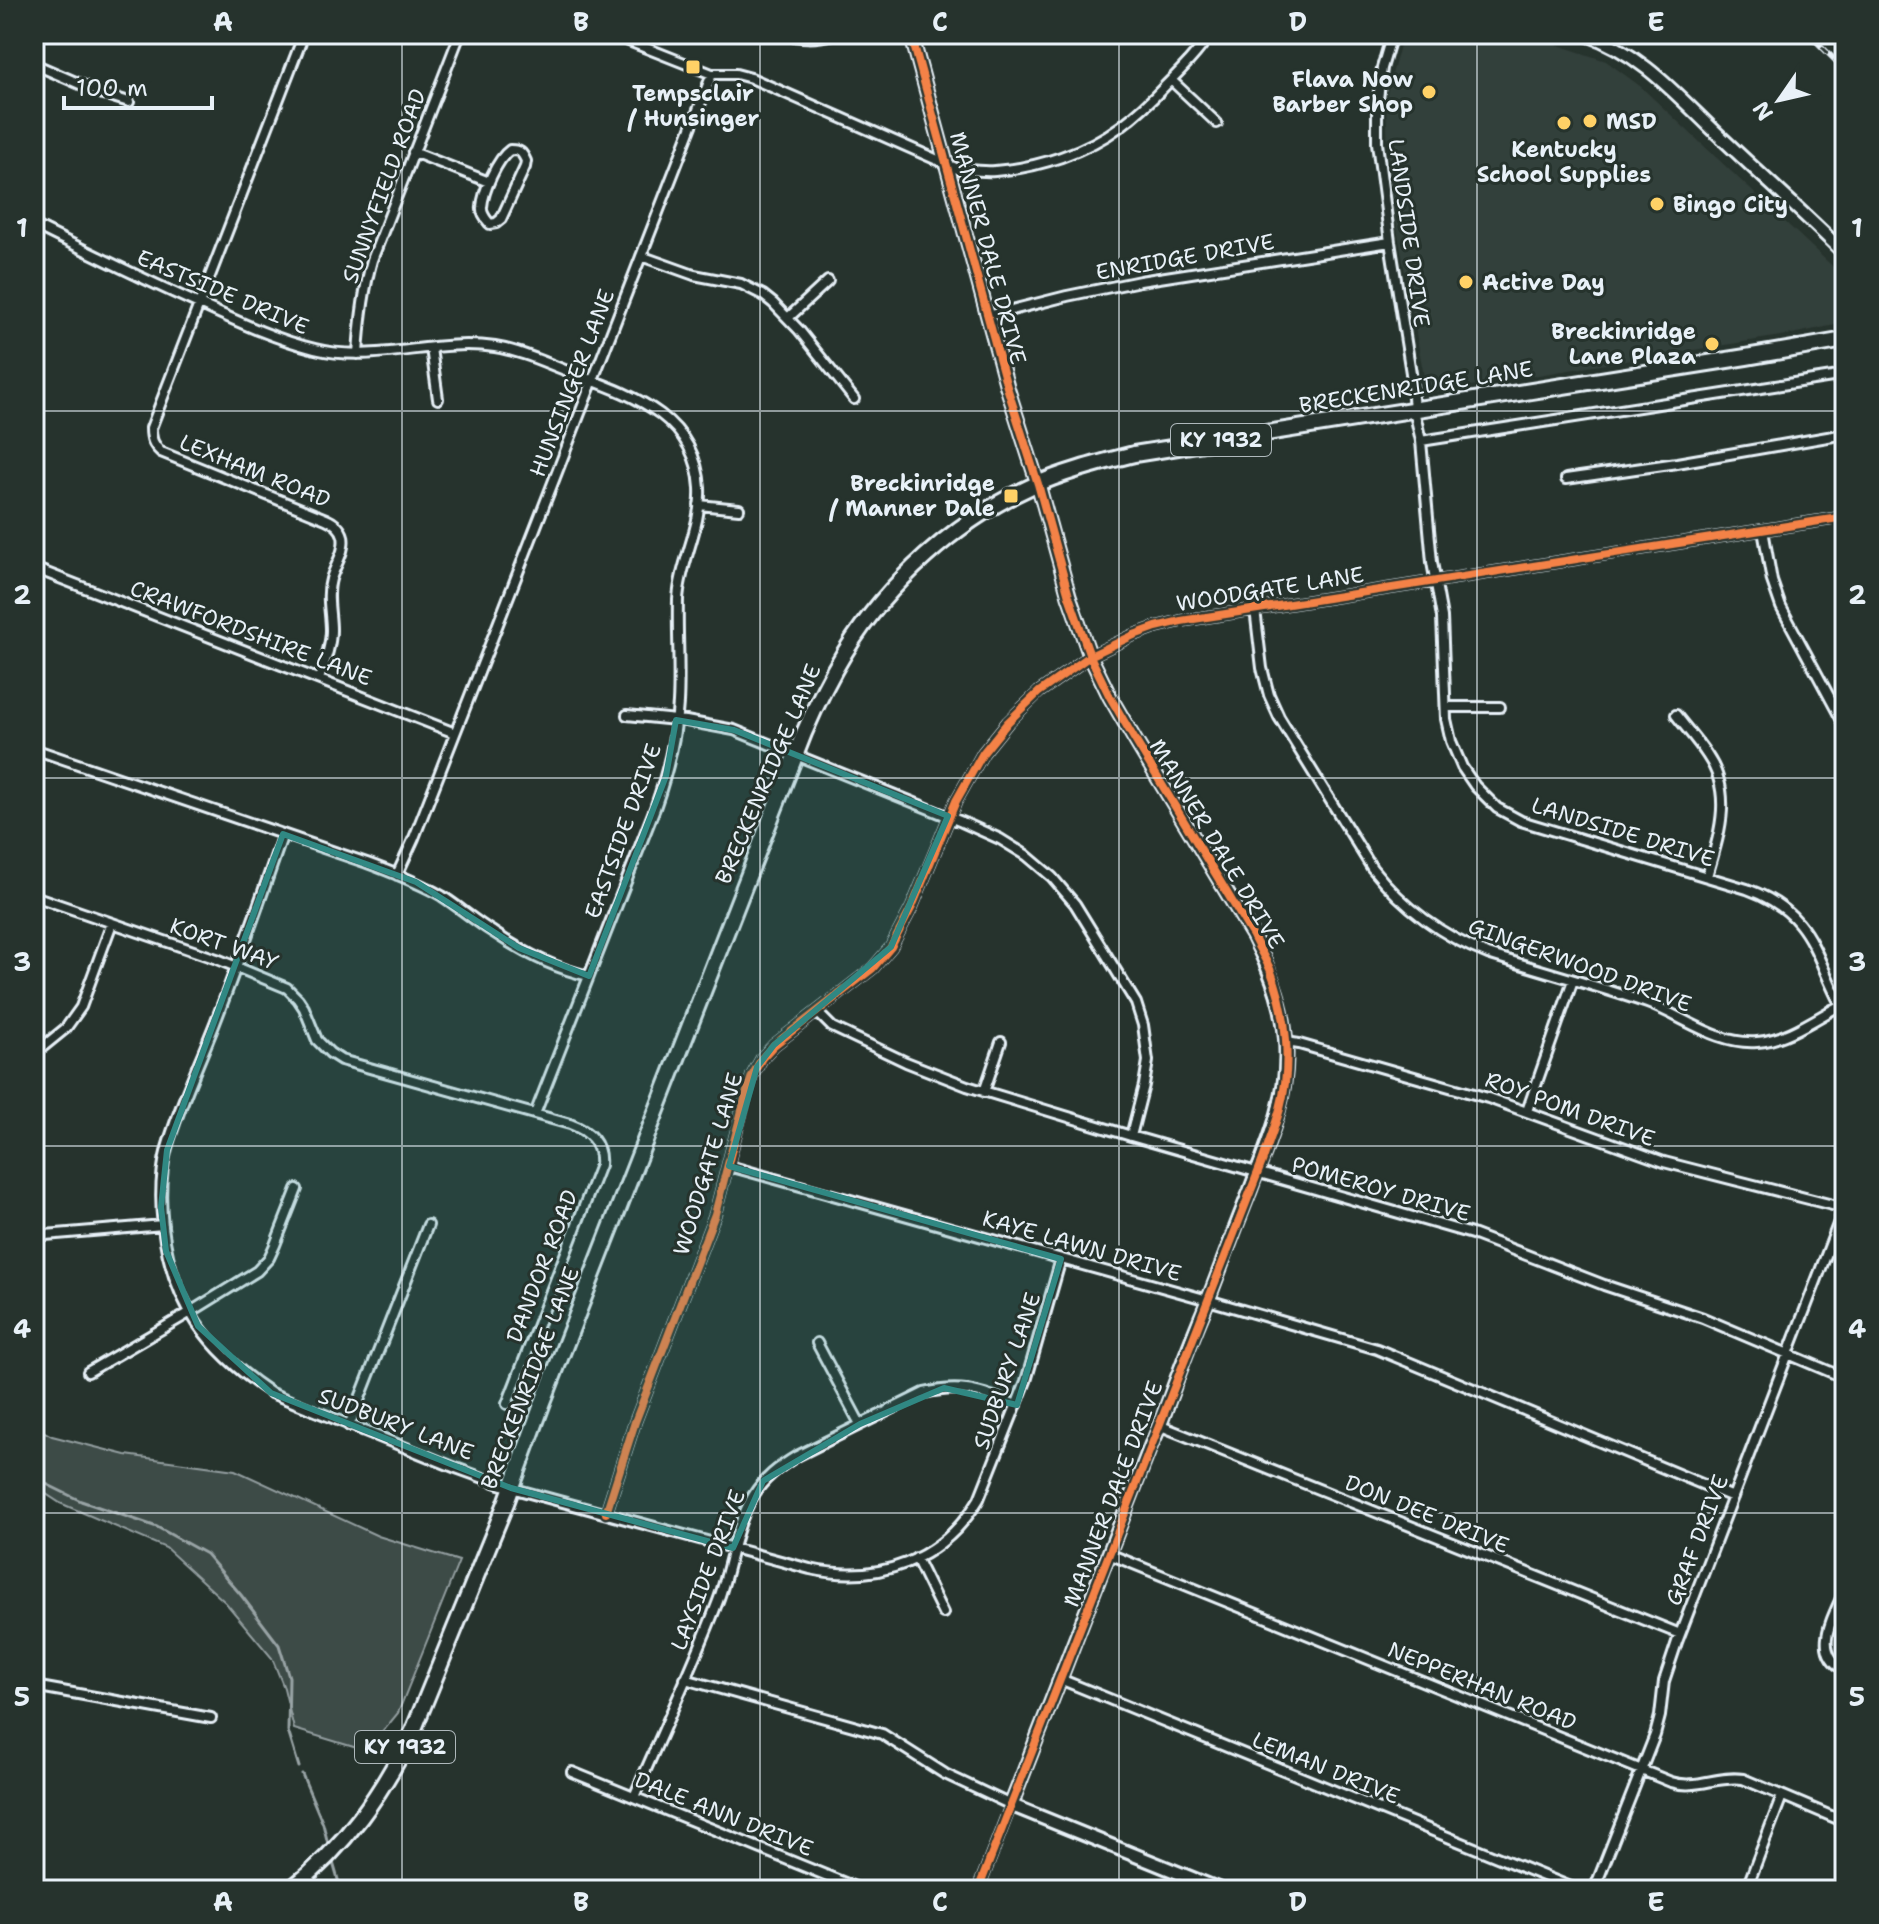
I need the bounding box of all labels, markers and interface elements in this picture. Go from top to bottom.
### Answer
text: A [213,4,233,39]
text: B [573,4,589,39]
text: C [932,4,948,39]
text: D [1289,4,1307,39]
text: E [1647,4,1665,39]
marker: Tempsclair / Hunsinger [684,58,702,76]
scale bar [64,60,212,110]
north arrow [1739,60,1819,140]
place label: Flava Now Barber Shop [1272,65,1413,119]
text: 100 m [76,72,148,104]
place label: Tempsclair / Hunsinger [627,79,759,133]
marker: Flava Now Barber Shop [1420,83,1438,101]
street label: SUNNYFIELD ROAD [335,85,433,287]
text: N [1746,96,1780,126]
place label: MSD [1606,107,1657,136]
marker: MSD [1581,112,1599,130]
marker: Kentucky School Supplies [1555,114,1573,132]
street label: MANNER DALE DRIVE [943,128,1033,368]
place label: Kentucky School Supplies [1477,135,1651,189]
street label: LANDSIDE DRIVE [1381,137,1437,329]
place label: Bingo City [1673,190,1788,219]
marker: Bingo City [1648,195,1666,213]
text: 1 [16,210,28,245]
text: 1 [1851,210,1863,245]
street label: ENRIDGE DRIVE [1093,227,1277,287]
street label: EASTSIDE DRIVE [133,243,313,341]
place label: Active Day [1482,268,1605,297]
marker: Active Day [1457,273,1475,291]
street label: HUNSINGER LANE [523,285,621,481]
place label: Breckinridge Lane Plaza [1551,317,1696,371]
marker: Breckinridge Lane Plaza [1703,335,1721,353]
street label: BRECKENRIDGE LANE [1297,354,1535,420]
road number: KY 1932 [1171,424,1271,456]
street label: LEXHAM ROAD [175,428,335,514]
place label: Breckinridge / Manner Dale [828,469,995,523]
marker: Breckinridge / Manner Dale [1002,487,1020,505]
street label: WOODGATE LANE [1174,560,1366,618]
street label: CRAWFORDSHIRE LANE [126,573,376,693]
text: 2 [13,577,31,612]
text: 2 [1848,577,1866,612]
street label: BRECKENRIDGE LANE [708,660,828,888]
street label: MANNER DALE DRIVE [1143,734,1291,954]
street label: EASTSIDE DRIVE [578,740,668,922]
street label: LANDSIDE DRIVE [1528,790,1718,874]
street label: KORT WAY [166,911,282,977]
street label: GINGERWOOD DRIVE [1464,911,1696,1019]
text: 3 [13,944,31,979]
text: 3 [1848,944,1866,979]
street label: ROY POM DRIVE [1481,1065,1659,1153]
street label: WOODGATE LANE [666,1069,750,1259]
street label: POMEROY DRIVE [1288,1150,1474,1228]
street label: DANDOR ROAD [500,1186,584,1346]
street label: KAYE LAWN DRIVE [979,1204,1185,1288]
street label: BRECKENRIDGE LANE [474,1262,586,1494]
street label: SUDBURY LANE [967,1289,1047,1453]
text: 4 [13,1311,31,1346]
text: 4 [1848,1311,1866,1346]
street label: MANNER DALE DRIVE [1056,1377,1170,1611]
street label: SUDBURY LANE [314,1381,478,1467]
street label: DON DEE DRIVE [1341,1468,1513,1560]
street label: GRAF DRIVE [1659,1470,1735,1610]
street label: LAYSIDE DRIVE [664,1485,752,1655]
street label: NEPPERHAN ROAD [1383,1635,1581,1737]
text: 5 [14,1679,30,1714]
text: 5 [1849,1679,1865,1714]
street label: LEMAN DRIVE [1248,1725,1404,1811]
road number: KY 1932 [355,1731,455,1763]
street label: DALE ANN DRIVE [630,1765,818,1863]
text: A [213,1884,233,1919]
text: B [573,1884,589,1919]
text: C [932,1884,948,1919]
text: D [1289,1884,1307,1919]
text: E [1647,1884,1665,1919]

